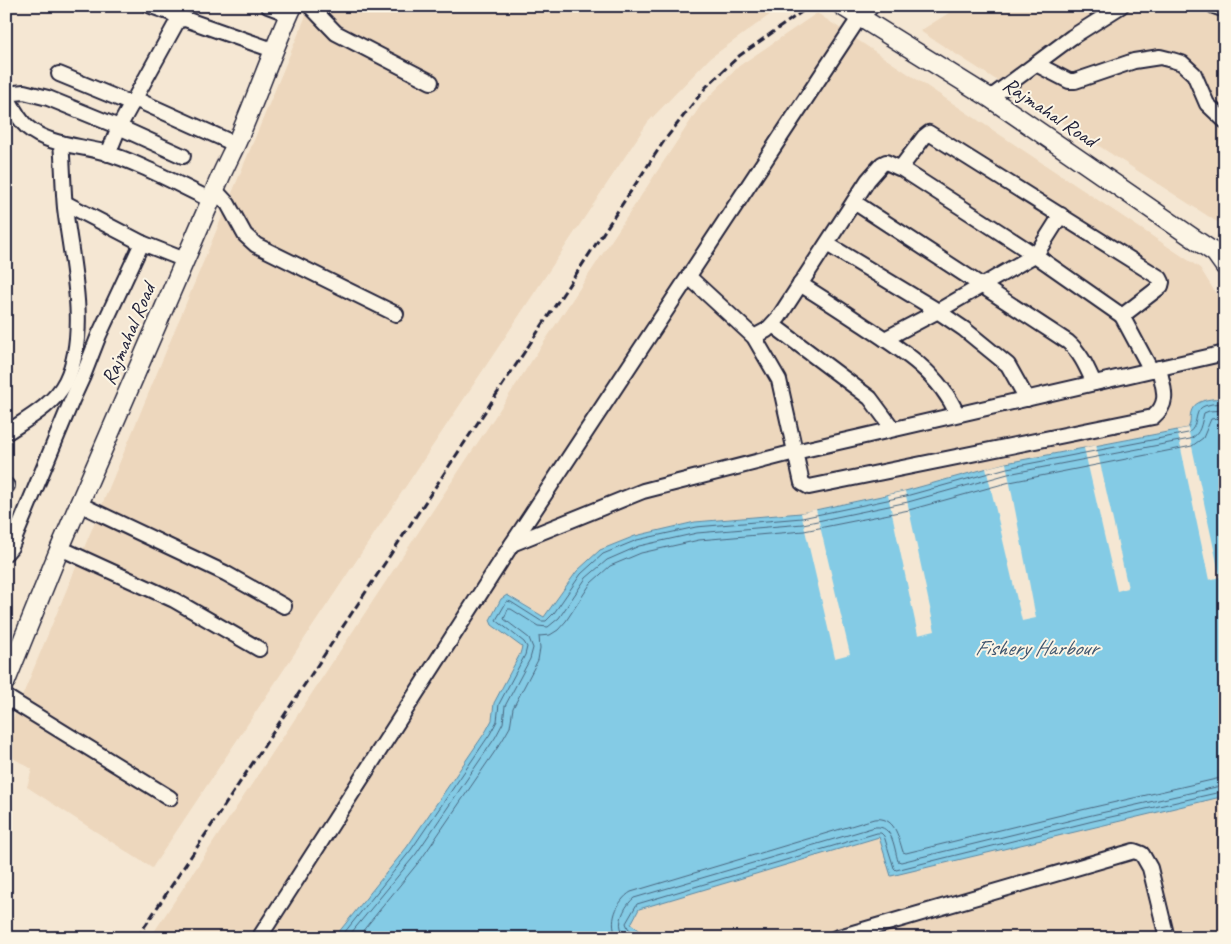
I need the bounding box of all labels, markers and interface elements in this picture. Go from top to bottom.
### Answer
street label: Rajmahal Road [998,71,1105,155]
street label: Rajmahal Road [95,276,162,389]
water label: Fishery Harbour [975,634,1101,662]

